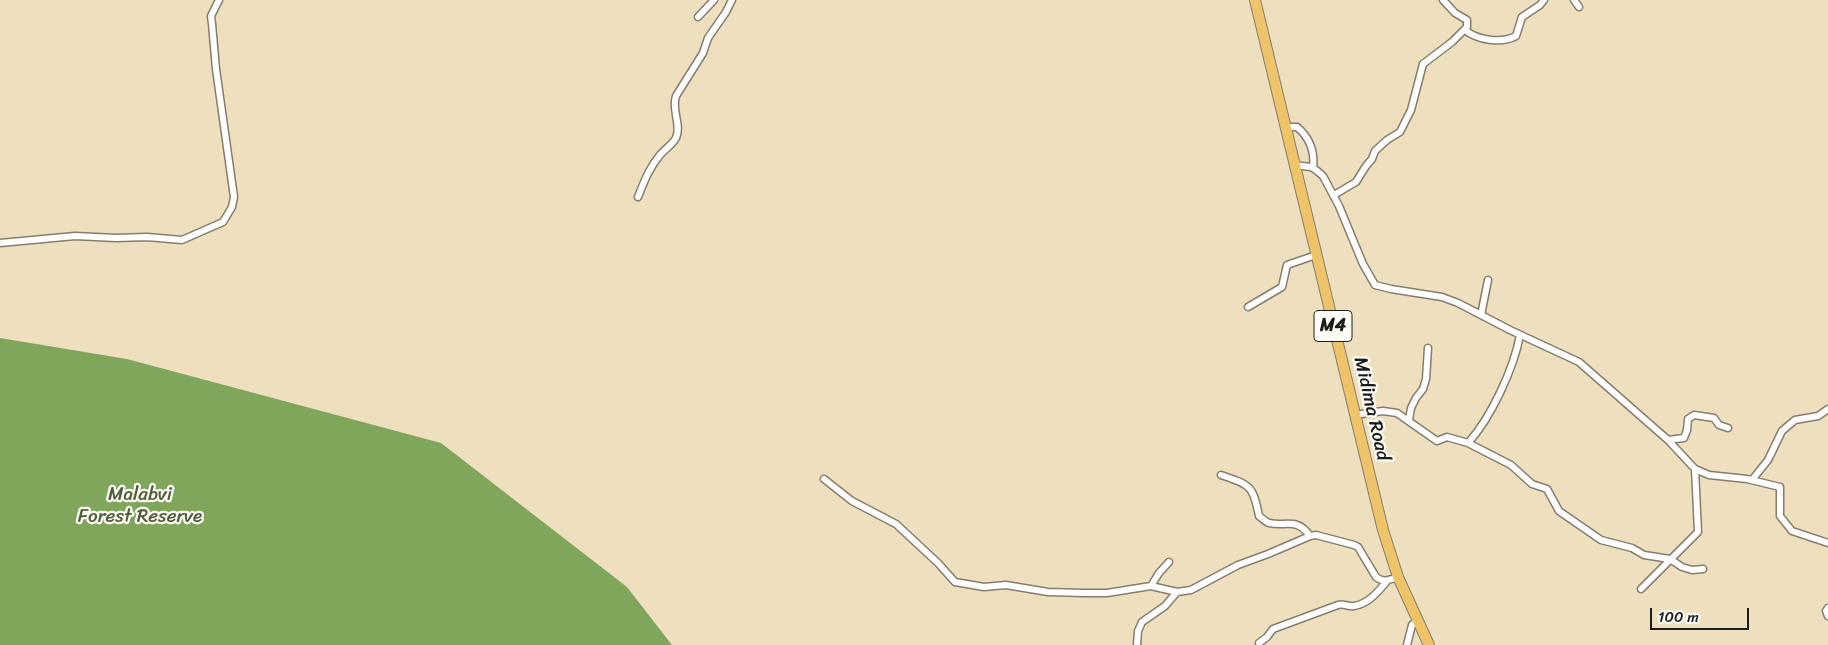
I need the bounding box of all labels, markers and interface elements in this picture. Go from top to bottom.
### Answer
road number: M4 [1314,310,1352,342]
street label: Midima Road [1348,355,1394,463]
park label: Malabvi Forest Reserve [78,484,202,528]
scale bar [1653,598,1752,630]
text: 100 m [1658,604,1699,630]

